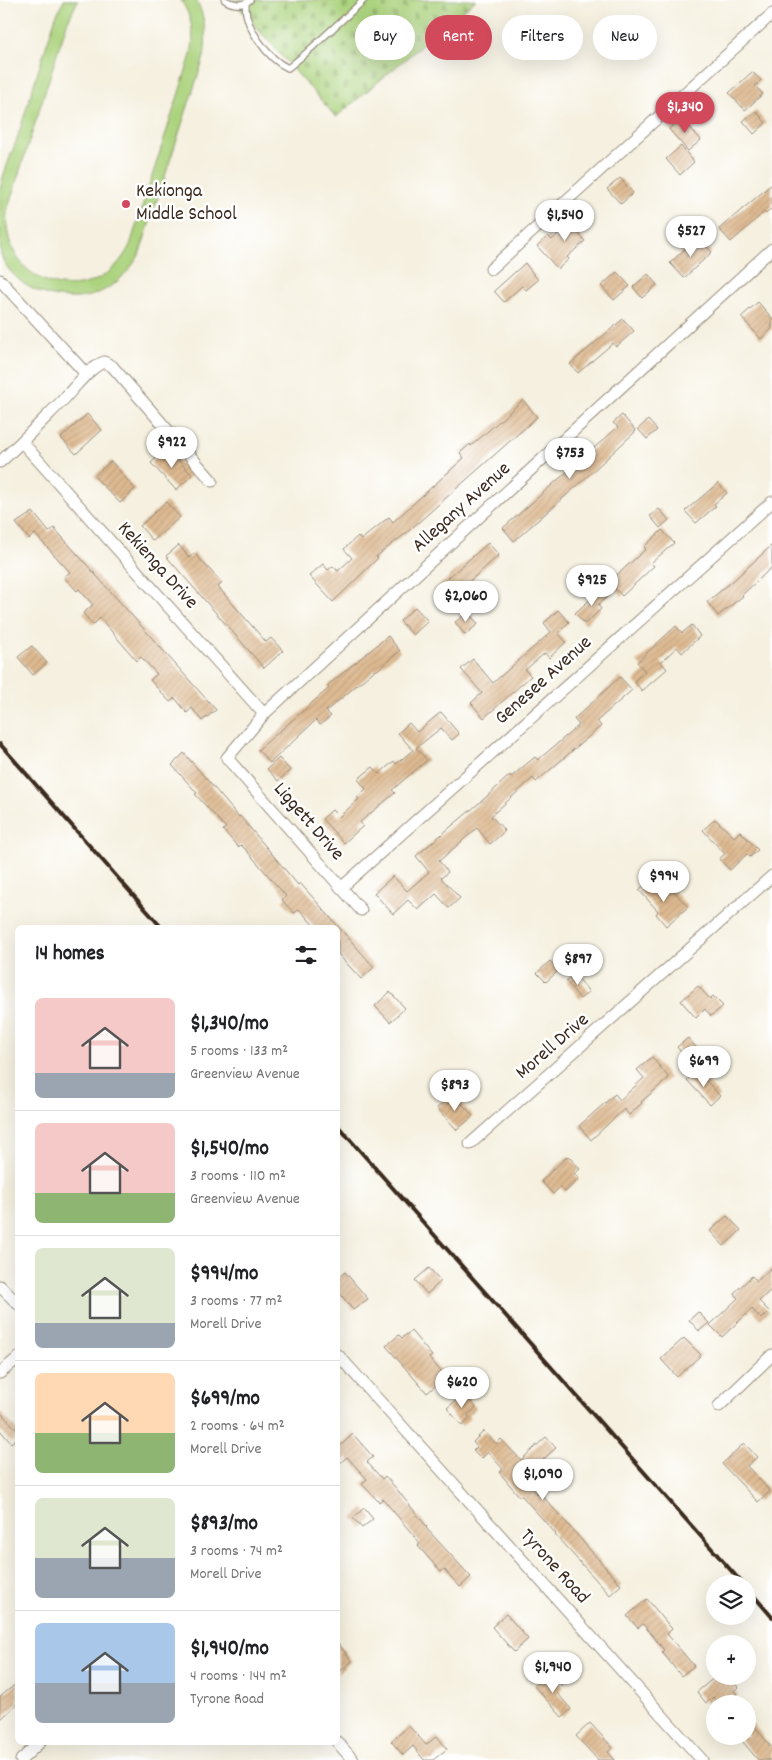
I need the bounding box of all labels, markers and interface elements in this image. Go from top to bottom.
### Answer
chip: Buy [355,15,415,60]
chip: Rent [425,15,492,60]
chip: Filters [502,15,583,60]
chip: New [593,15,657,60]
pin: $1,340 [644,92,726,134]
text: $1,340 [666,96,704,119]
place label: Kekionga Middle School [136,178,237,229]
marker: Kekionga Middle School [120,198,132,210]
pin: $1,540 [524,200,606,242]
text: $1,540 [546,204,584,227]
pin: $527 [661,216,721,258]
text: $527 [677,220,705,243]
pin: $922 [142,426,202,469]
text: $922 [157,431,187,454]
pin: $753 [540,438,600,480]
text: $753 [556,442,584,465]
street label: Allegany Avenue [407,456,518,560]
street label: Kekienga Drive [110,516,204,616]
pin: $925 [562,564,622,607]
text: $925 [577,569,607,592]
pin: $2,060 [425,580,507,623]
text: $2,060 [444,585,488,608]
street label: Genesee Avenue [489,630,599,732]
street label: Liggett Drive [266,777,350,868]
pin: $994 [634,860,694,903]
text: $994 [649,865,679,888]
text: 14 homes [35,940,105,970]
icon: filters [292,941,320,969]
pin: $897 [548,944,608,986]
text: $897 [564,948,592,971]
street label: Morell Drive [510,1007,596,1087]
text: $1,340/mo [190,1010,268,1040]
icon: home [75,1018,135,1078]
text: 5 rooms · 133 m² [190,1040,288,1063]
pin: $699 [674,1046,734,1088]
text: $699 [689,1050,719,1073]
text: Greenview Avenue [190,1063,300,1086]
pin: $893 [425,1070,485,1112]
text: $893 [441,1074,469,1097]
text: $1,540/mo [190,1135,269,1165]
icon: home [75,1143,135,1203]
text: 3 rooms · 110 m² [190,1165,286,1188]
text: Greenview Avenue [190,1188,300,1211]
text: $994/mo [190,1260,258,1290]
icon: home [75,1268,135,1328]
text: 3 rooms · 77 m² [190,1290,282,1313]
text: Morell Drive [190,1313,262,1336]
pin: $620 [432,1366,492,1409]
text: $620 [446,1371,478,1394]
text: $699/mo [190,1385,260,1415]
icon: home [75,1393,135,1453]
text: 2 rooms · 64 m² [190,1415,285,1438]
text: Morell Drive [190,1438,262,1461]
pin: $1,090 [502,1458,584,1501]
text: $1,090 [523,1463,563,1486]
text: $893/mo [190,1510,258,1540]
icon: home [75,1518,135,1578]
street label: Tyrone Road [513,1523,595,1611]
text: 3 rooms · 74 m² [190,1540,283,1563]
text: Morell Drive [190,1563,262,1586]
map controls [706,1575,756,1745]
button: layers [706,1575,756,1625]
text: $1,940/mo [190,1635,269,1665]
button: + [706,1635,756,1685]
icon: home [75,1643,135,1703]
pin: $1,940 [512,1652,594,1694]
text: $1,940 [534,1656,572,1679]
text: 4 rooms · 144 m² [190,1665,286,1688]
text: Tyrone Road [190,1688,264,1711]
button: − [706,1695,756,1745]

